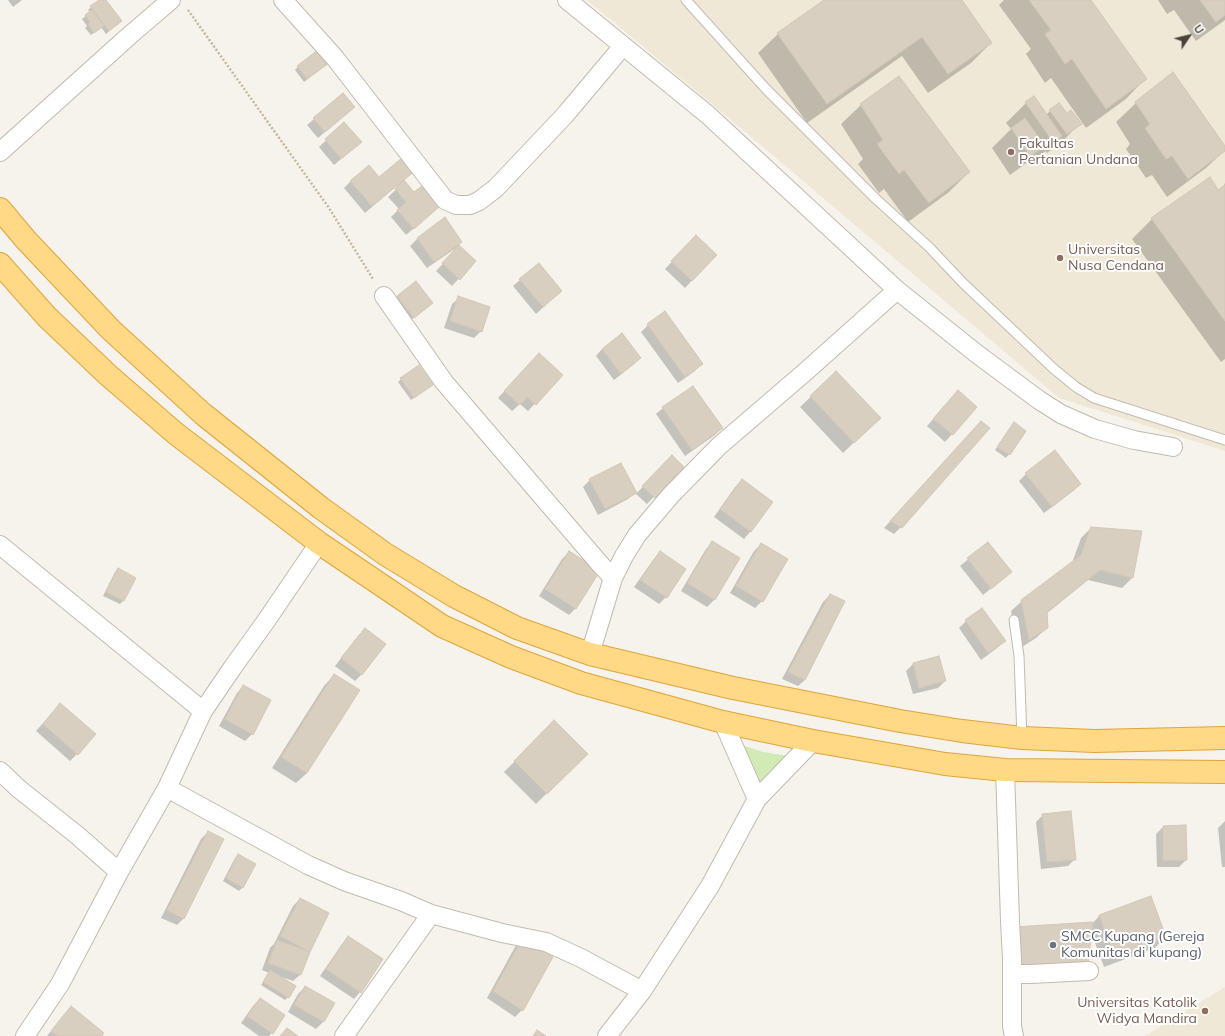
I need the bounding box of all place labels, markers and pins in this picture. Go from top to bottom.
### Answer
place label: Fakultas Pertanian Undana [1019,136,1138,168]
marker: Fakultas Pertanian Undana [1006,147,1016,157]
place label: Universitas Nusa Cendana [1068,242,1164,274]
marker: Universitas Nusa Cendana [1055,253,1065,263]
place label: SMCC Kupang (Gereja Komunitas di kupang) [1061,929,1205,962]
marker: SMCC Kupang (Gereja Komunitas di kupang) [1048,940,1058,950]
place label: Universitas Katolik Widya Mandira [1077,995,1197,1028]
marker: Universitas Katolik Widya Mandira [1200,1006,1210,1016]

